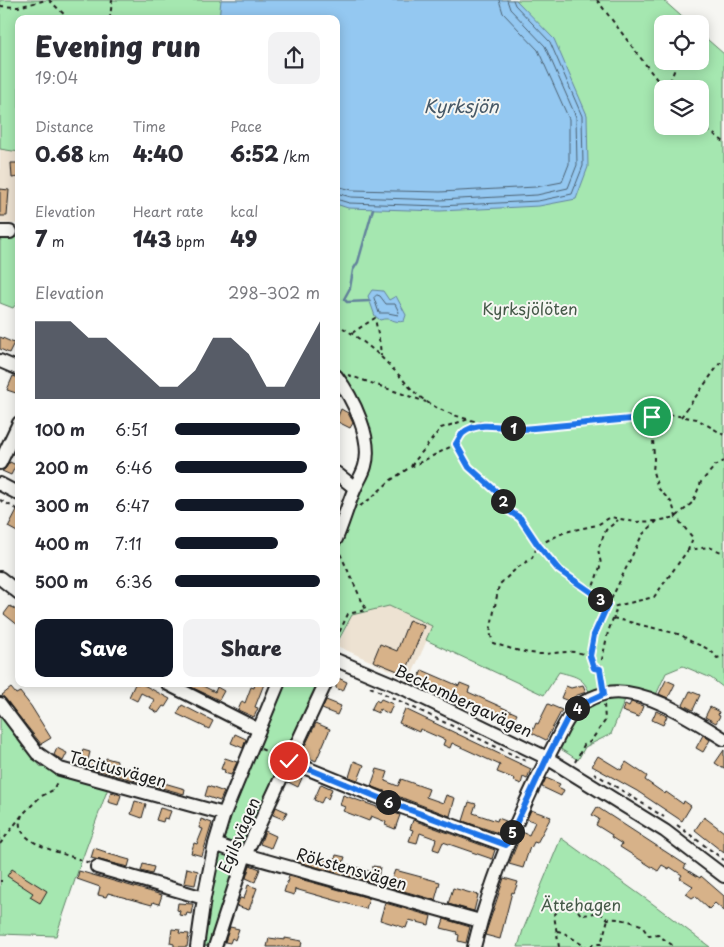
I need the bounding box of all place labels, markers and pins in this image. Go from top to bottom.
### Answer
pin [631,396,673,438]
pin: 1 [500,416,526,440]
pin: 2 [490,488,516,514]
pin: 3 [588,586,612,612]
pin: 4 [564,696,590,720]
pin [268,740,310,782]
pin: 6 [376,790,400,814]
pin: 5 [500,820,524,844]

